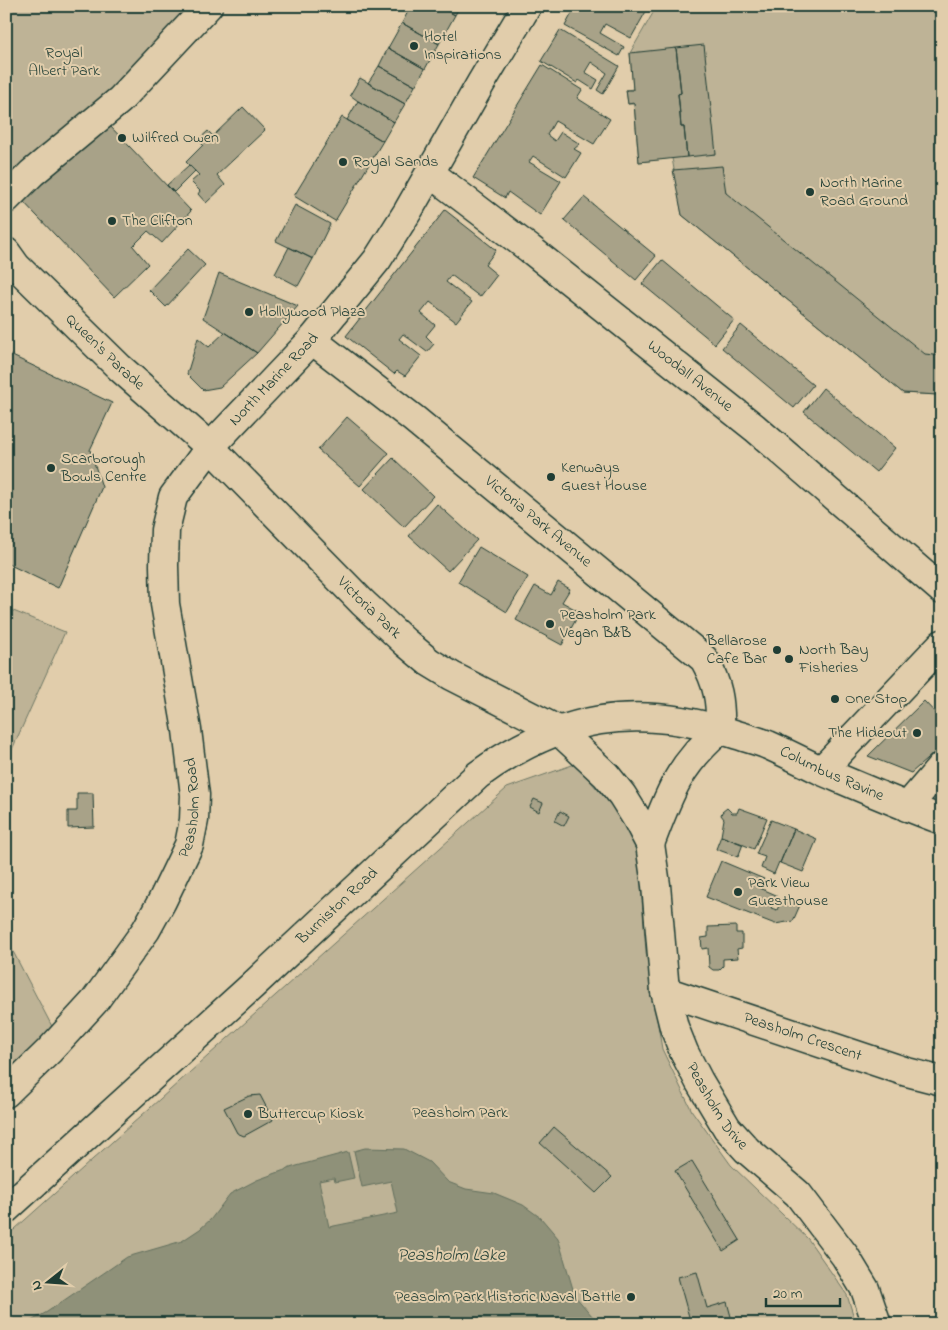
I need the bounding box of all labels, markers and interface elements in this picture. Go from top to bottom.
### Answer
place label: Hotel Inspirations [424,25,502,67]
marker: Hotel Inspirations [408,40,420,52]
park label: Royal Albert Park [28,41,101,83]
place label: Wilfred Owen [132,126,219,150]
marker: Wilfred Owen [116,132,128,144]
place label: Royal Sands [353,150,438,174]
marker: Royal Sands [337,156,349,168]
place label: North Marine Road Ground [820,171,908,213]
marker: North Marine Road Ground [804,186,816,198]
place label: The Clifton [122,209,193,233]
marker: The Clifton [106,215,118,227]
place label: Hollywood Plaza [259,300,365,324]
marker: Hollywood Plaza [243,306,255,318]
street label: Queen's Parade [59,308,151,397]
street label: North Marine Road [224,328,325,432]
street label: Woodall Avenue [642,334,739,419]
place label: Scarborough Bowls Centre [60,447,147,489]
place label: Kenways Guest House [561,456,648,498]
marker: Scarborough Bowls Centre [45,462,57,474]
street label: Victoria Park Avenue [478,469,598,574]
marker: Kenways Guest House [545,471,557,483]
street label: Victoria Park [331,570,408,646]
place label: Peasholm Park Vegan B&B [559,603,657,645]
marker: Peasholm Park Vegan B&B [544,618,556,630]
place label: Bellarose Cafe Bar [705,629,768,671]
place label: North Bay Fisheries [798,638,868,680]
marker: Bellarose Cafe Bar [771,644,783,656]
marker: North Bay Fisheries [783,653,795,665]
place label: One Stop [845,687,908,711]
marker: One Stop [829,693,841,705]
place label: The Hideout [828,721,908,745]
marker: The Hideout [911,727,923,739]
street label: Columbus Ravine [775,740,888,808]
street label: Peasholm Road [172,756,207,862]
street label: Burniston Road [290,862,384,951]
place label: Park View Guesthouse [748,871,829,913]
marker: Park View Guesthouse [732,886,744,898]
street label: Peasholm Crescent [740,1006,865,1068]
street label: Peasholm Drive [680,1058,754,1156]
park label: Peasholm Park [412,1101,509,1125]
place label: Buttercup Kiosk [257,1102,365,1126]
marker: Buttercup Kiosk [242,1108,254,1120]
water label: Peasholm Lake [397,1243,506,1269]
north arrow [22,1258,72,1308]
scale bar [766,1275,839,1307]
text: N [26,1278,48,1293]
text: 20 m [773,1283,803,1305]
place label: Peasolm Park Historic Naval Battle [395,1285,622,1309]
marker: Peasolm Park Historic Naval Battle [625,1291,637,1303]

